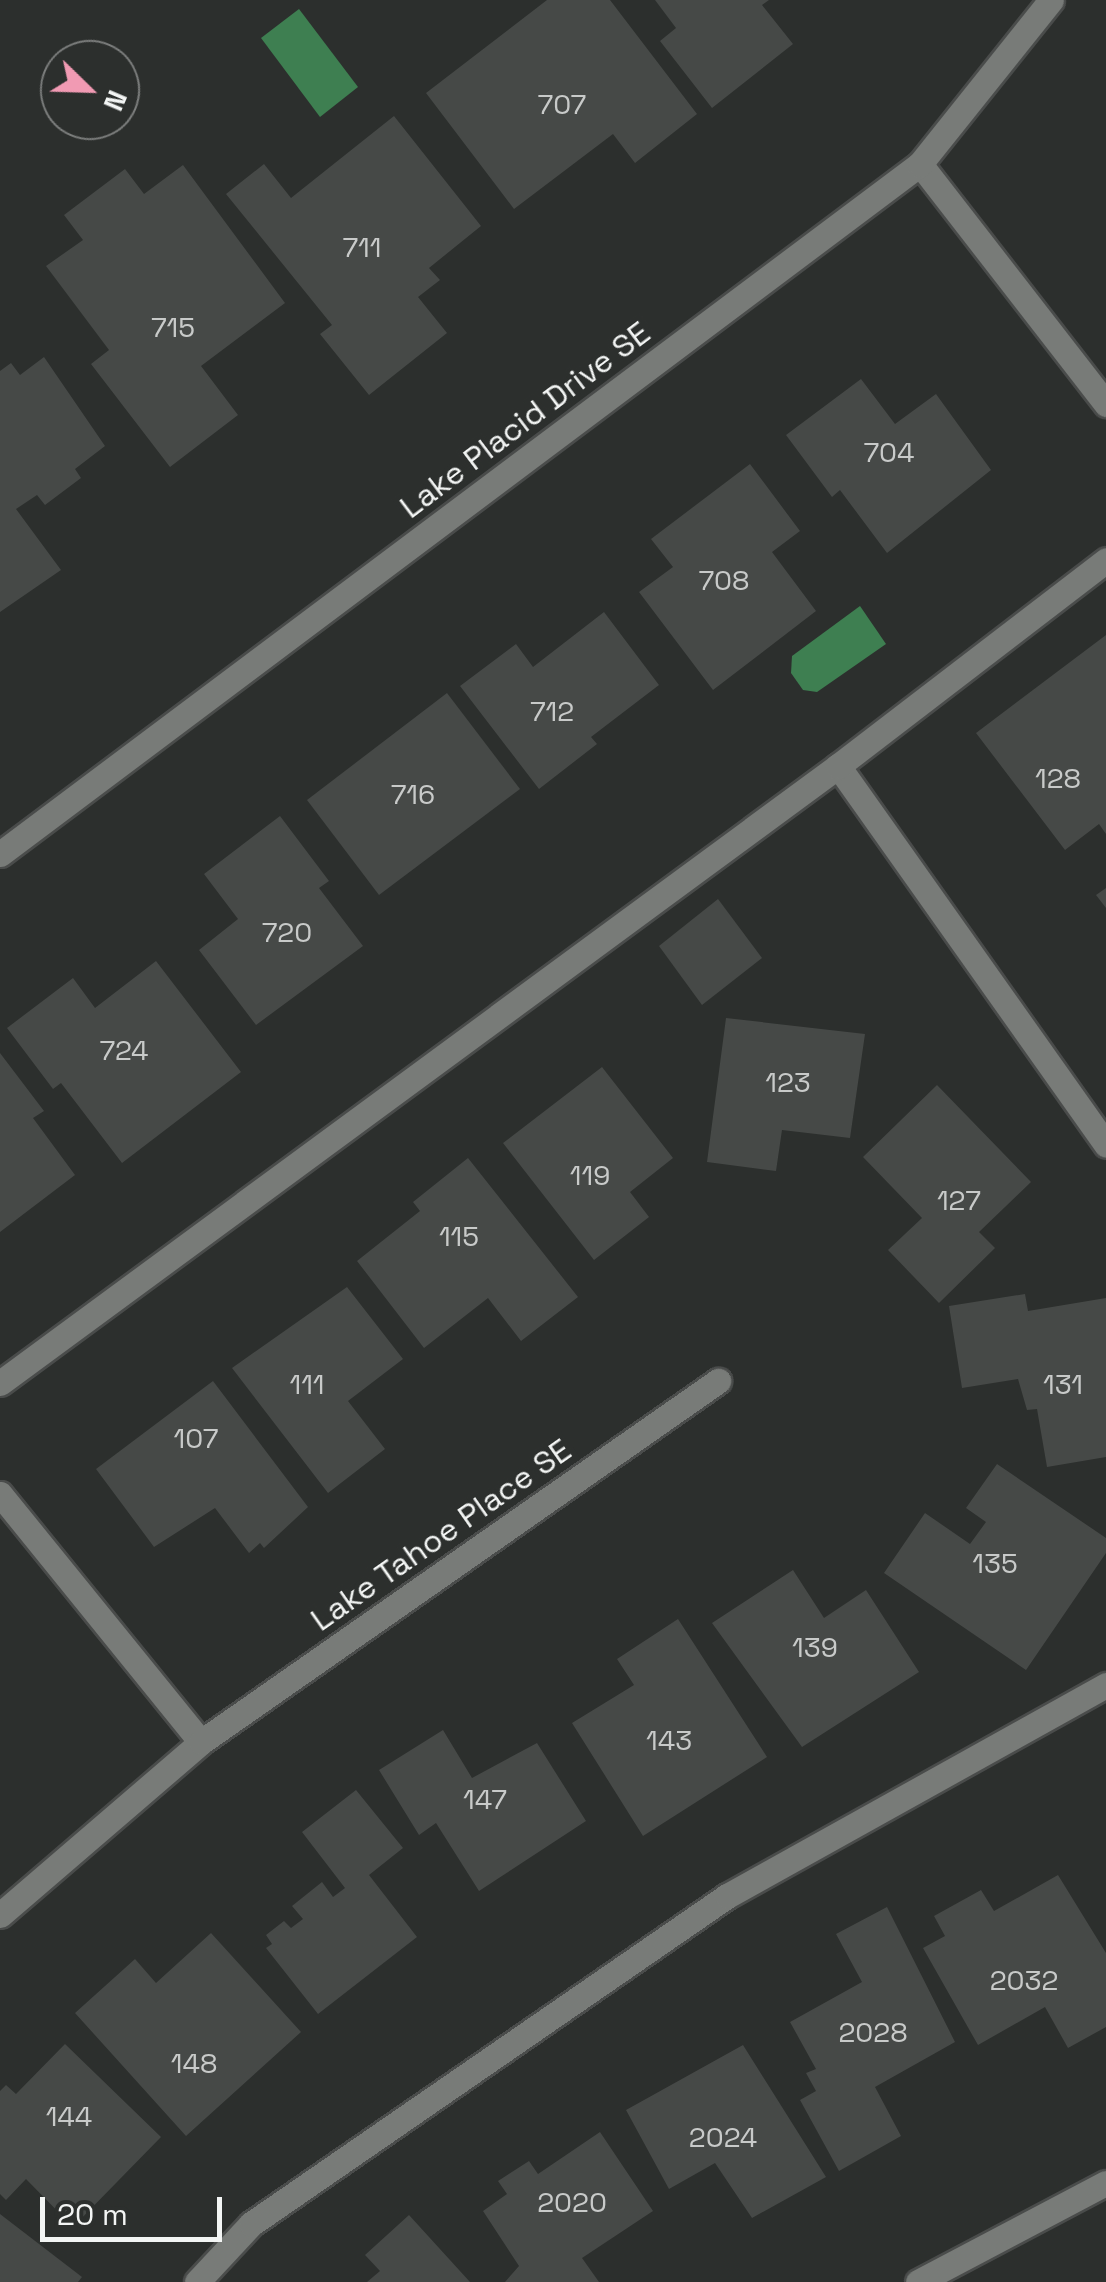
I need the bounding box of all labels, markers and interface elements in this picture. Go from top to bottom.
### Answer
north arrow [40,40,140,140]
text: N [96,85,136,117]
house number: 707 [538,87,586,121]
house number: 711 [343,230,381,264]
house number: 715 [151,310,195,344]
street label: Lake Placid Drive SE [393,314,657,526]
house number: 704 [863,435,915,469]
house number: 708 [699,563,749,597]
house number: 712 [530,694,574,728]
house number: 128 [1035,761,1081,795]
house number: 716 [391,777,435,811]
house number: 720 [262,915,312,949]
house number: 724 [99,1033,149,1067]
house number: 123 [765,1065,811,1099]
house number: 119 [570,1158,610,1192]
house number: 127 [937,1183,981,1217]
house number: 115 [439,1219,479,1253]
house number: 111 [289,1367,325,1401]
house number: 131 [1043,1367,1083,1401]
house number: 107 [174,1421,218,1455]
street label: Lake Tahoe Place SE [303,1431,579,1639]
house number: 135 [972,1546,1018,1580]
house number: 139 [792,1630,838,1664]
house number: 143 [646,1723,692,1757]
house number: 147 [463,1782,507,1816]
house number: 2032 [990,1963,1058,1997]
house number: 2028 [838,2015,908,2049]
house number: 148 [171,2046,217,2080]
house number: 144 [46,2099,92,2133]
house number: 2024 [689,2120,757,2154]
scale bar [45,2177,228,2239]
house number: 2020 [537,2185,607,2219]
text: 20 m [57,2195,128,2234]

